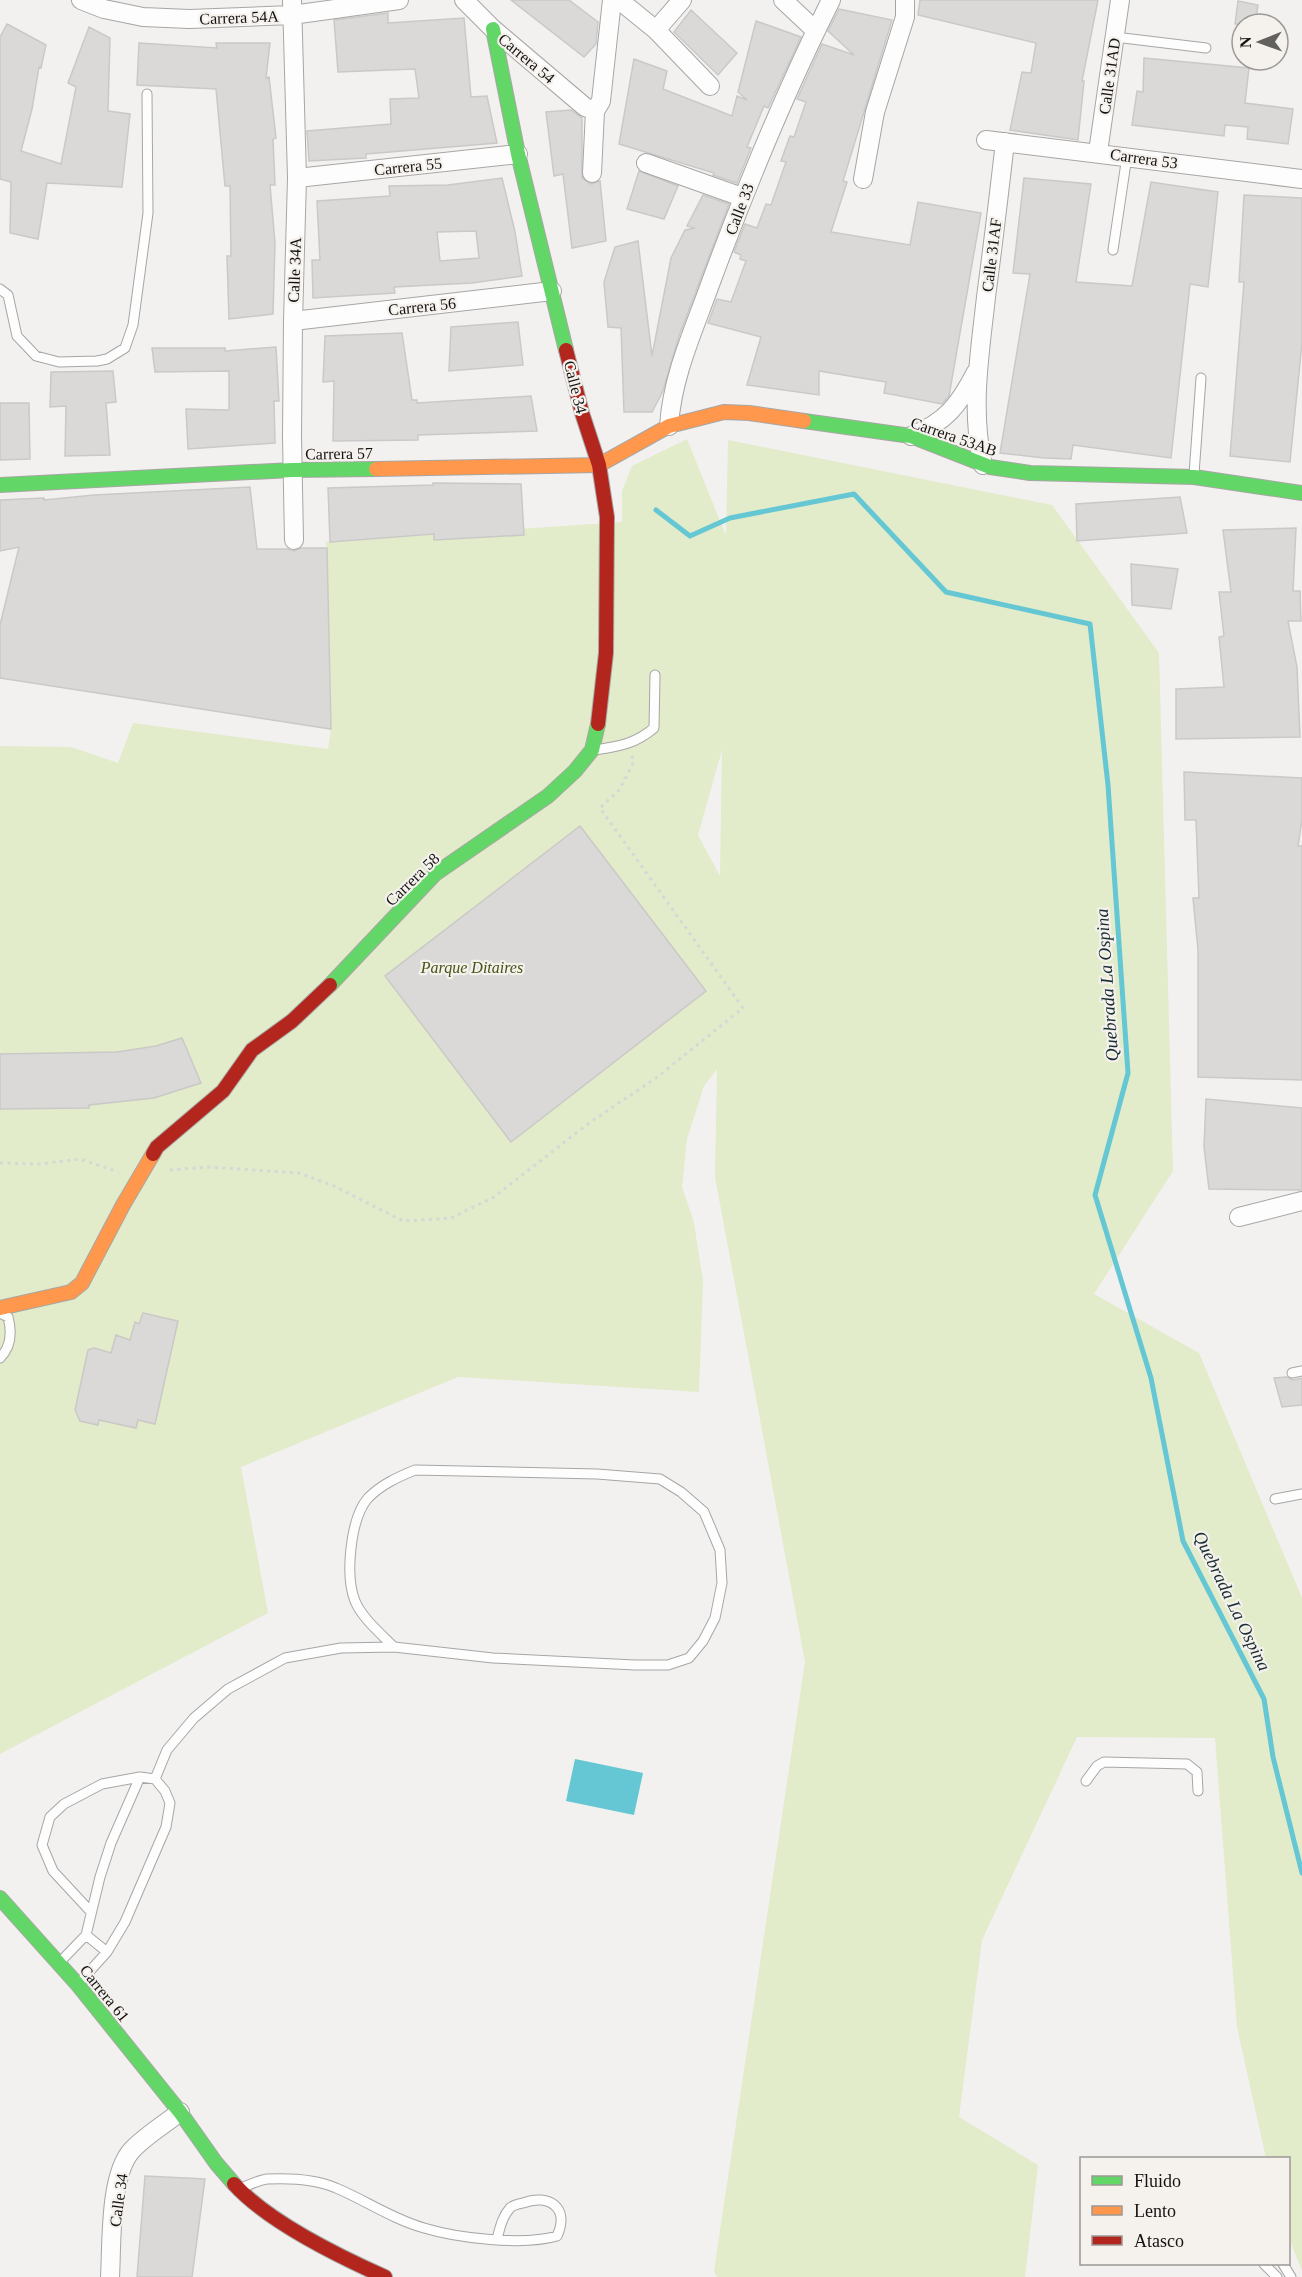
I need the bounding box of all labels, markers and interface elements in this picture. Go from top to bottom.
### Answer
street label: Carrera 54A [199,8,279,27]
north arrow [1230,12,1290,72]
street label: Carrera 54 [495,30,558,87]
text: N [1237,36,1254,48]
street label: Calle 31AD [1096,37,1123,115]
street label: Carrera 53 [1109,145,1179,172]
street label: Carrera 55 [373,154,443,179]
street label: Calle 33 [722,181,757,237]
street label: Calle 31AF [979,217,1004,293]
street label: Calle 34A [285,237,304,303]
street label: Carrera 56 [387,294,457,319]
street label: Calle 34 [561,359,590,415]
street label: Carrera 53AB [908,414,999,459]
street label: Carrera 57 [305,444,373,463]
street label: Carrera 58 [382,850,443,909]
water label: Quebrada La Ospina [1092,908,1122,1062]
park label: Parque Ditaires [420,959,523,977]
water label: Quebrada La Ospina [1189,1528,1275,1674]
street label: Carrera 61 [77,1962,133,2025]
legend [1080,2157,1290,2265]
text: Fluido [1134,2171,1181,2191]
street label: Calle 34 [106,2172,131,2228]
text: Lento [1134,2201,1176,2221]
text: Atasco [1134,2231,1184,2251]

